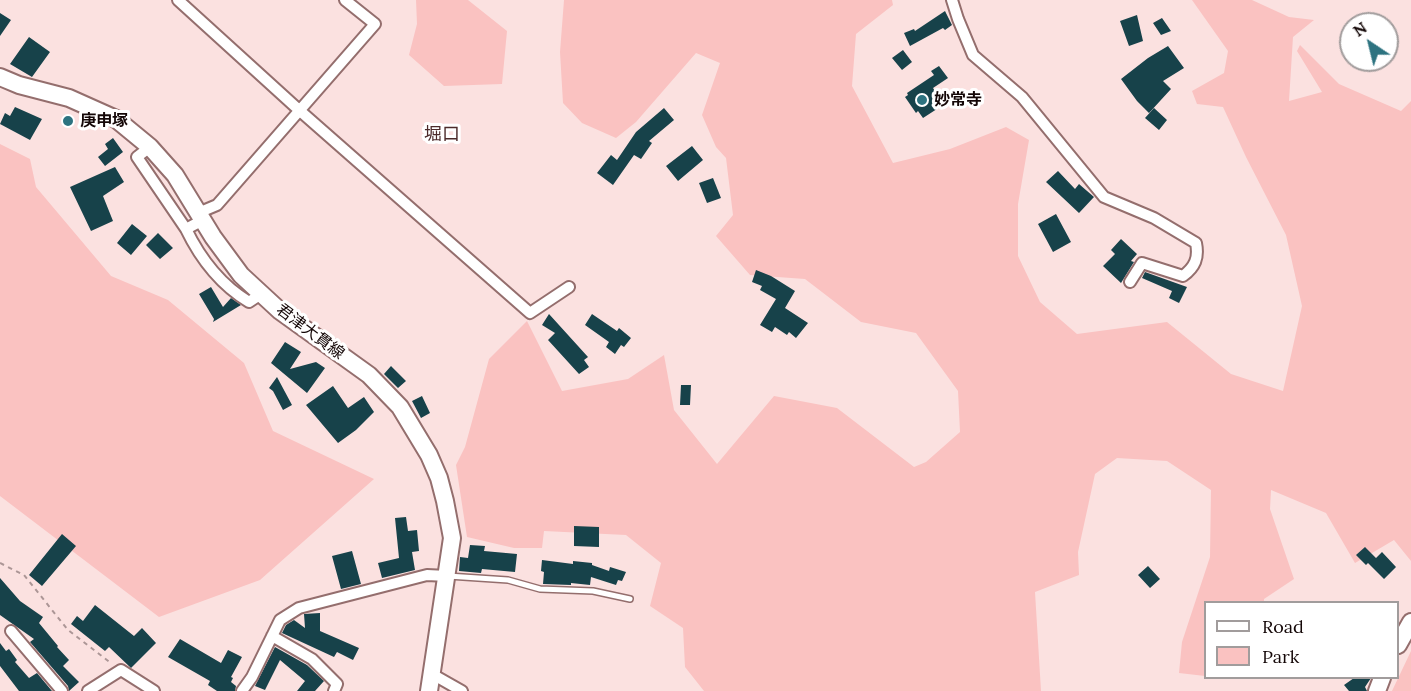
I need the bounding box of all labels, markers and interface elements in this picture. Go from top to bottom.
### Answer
north arrow [1339,12,1399,72]
text: N [1349,17,1371,41]
place label: 妙常寺 [934,90,982,110]
marker: 妙常寺 [915,93,929,107]
place label: 庚申塚 [80,111,128,131]
marker: 庚申塚 [61,114,75,128]
district label: 堀口 [424,124,460,146]
street label: 君津大貫線 [272,300,348,364]
legend [1204,601,1399,679]
text: Road [1262,615,1304,638]
text: Park [1262,645,1299,668]

